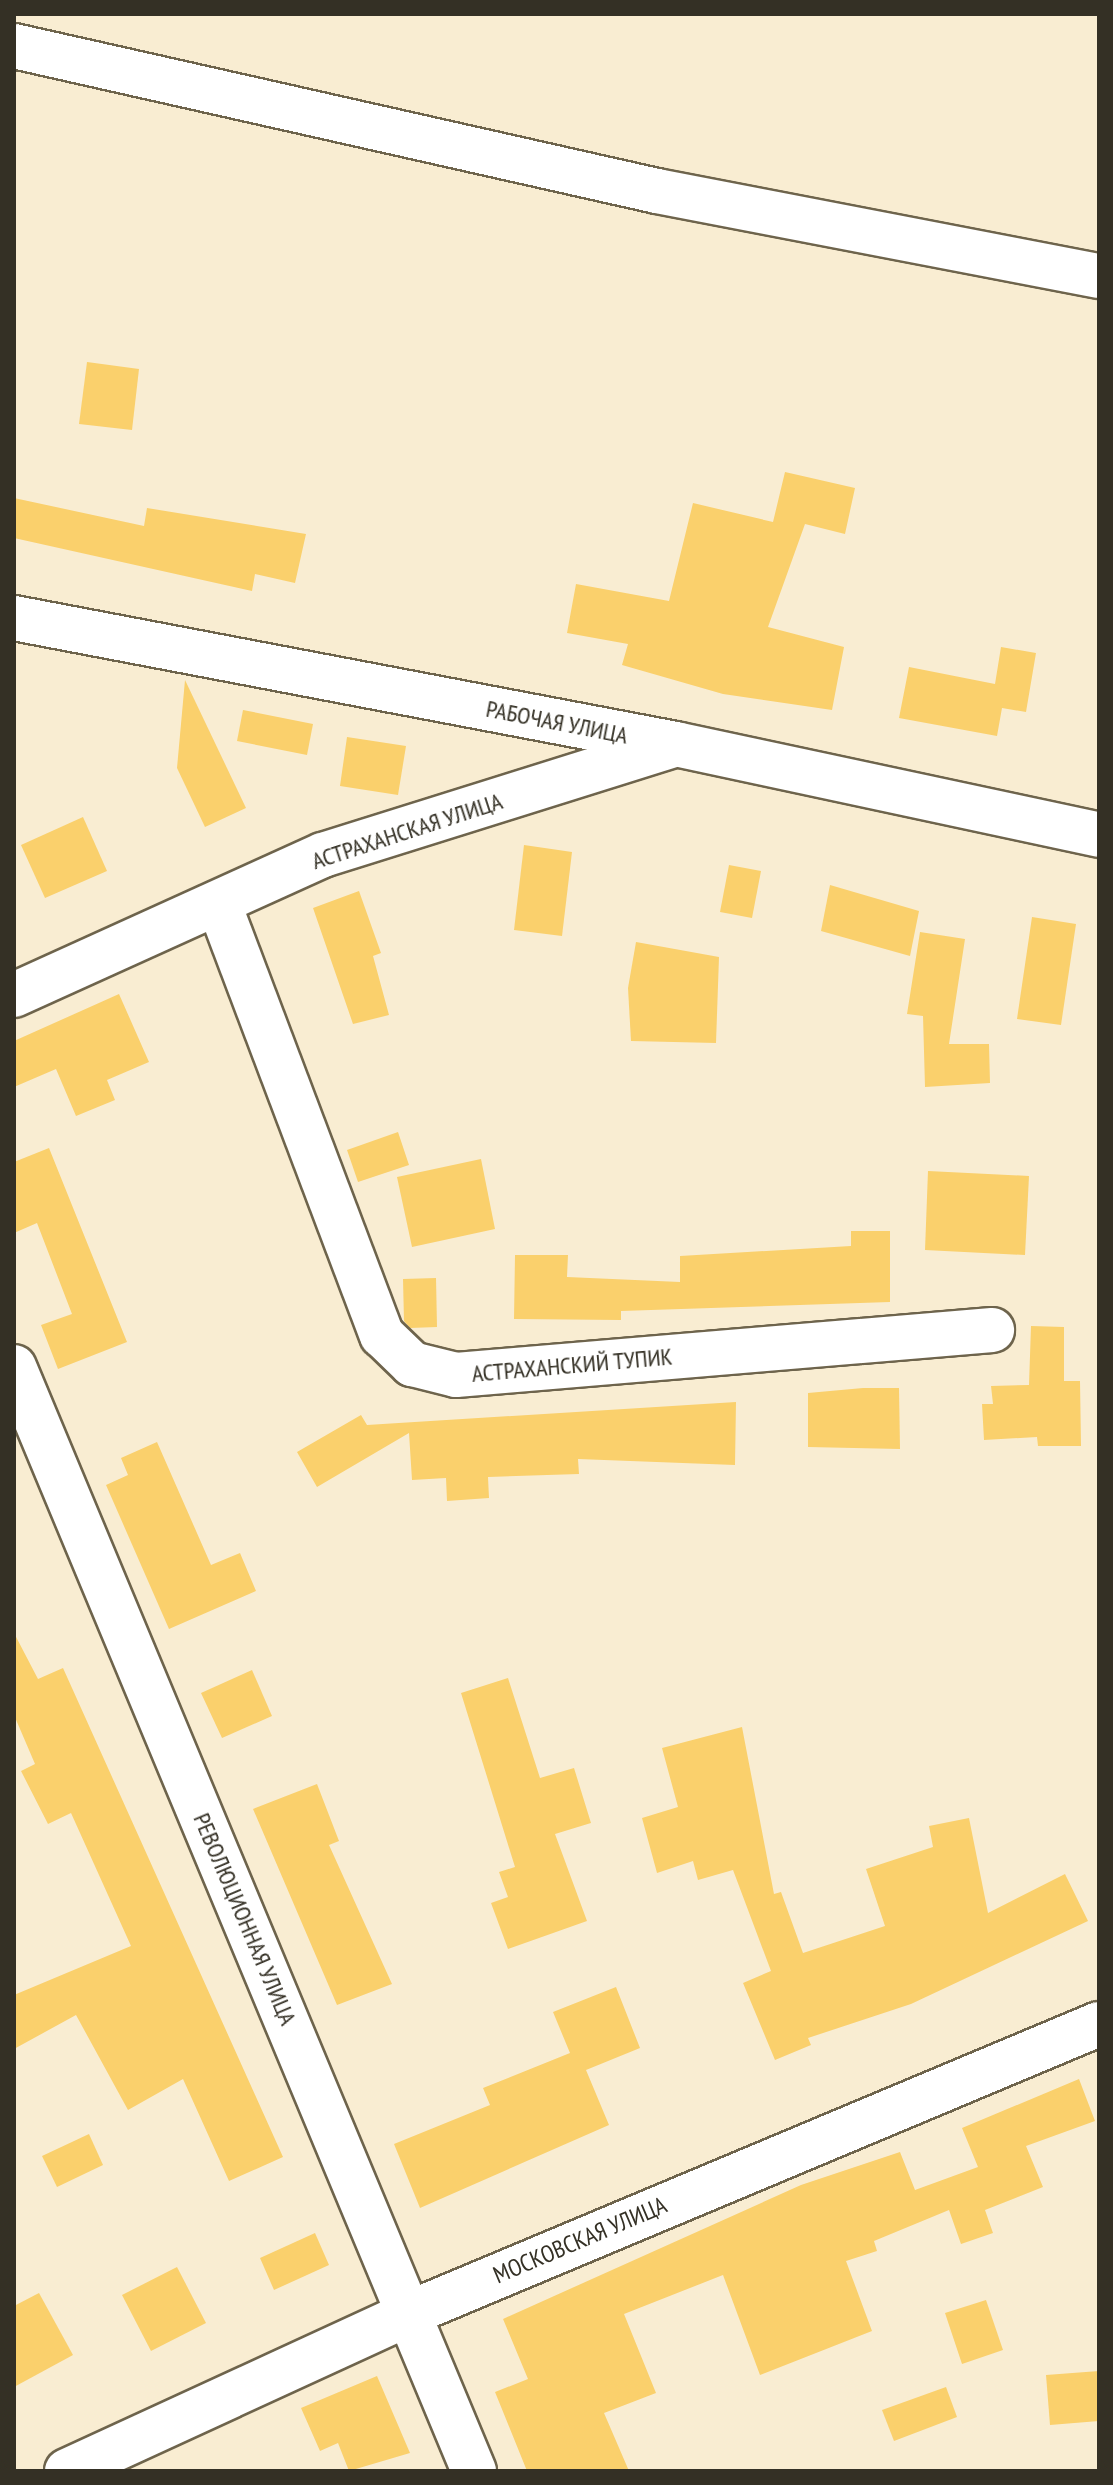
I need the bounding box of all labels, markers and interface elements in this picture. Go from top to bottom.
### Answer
street label: РАБОЧАЯ УЛИЦА [483,694,631,750]
street label: АСТРАХАНСКАЯ УЛИЦА [308,787,506,875]
street label: АСТРАХАНСКИЙ ТУПИК [470,1342,674,1388]
street label: РЕВОЛЮЦИОННАЯ УЛИЦА [187,1809,303,2029]
street label: МОСКОВСКАЯ УЛИЦА [489,2190,671,2290]

